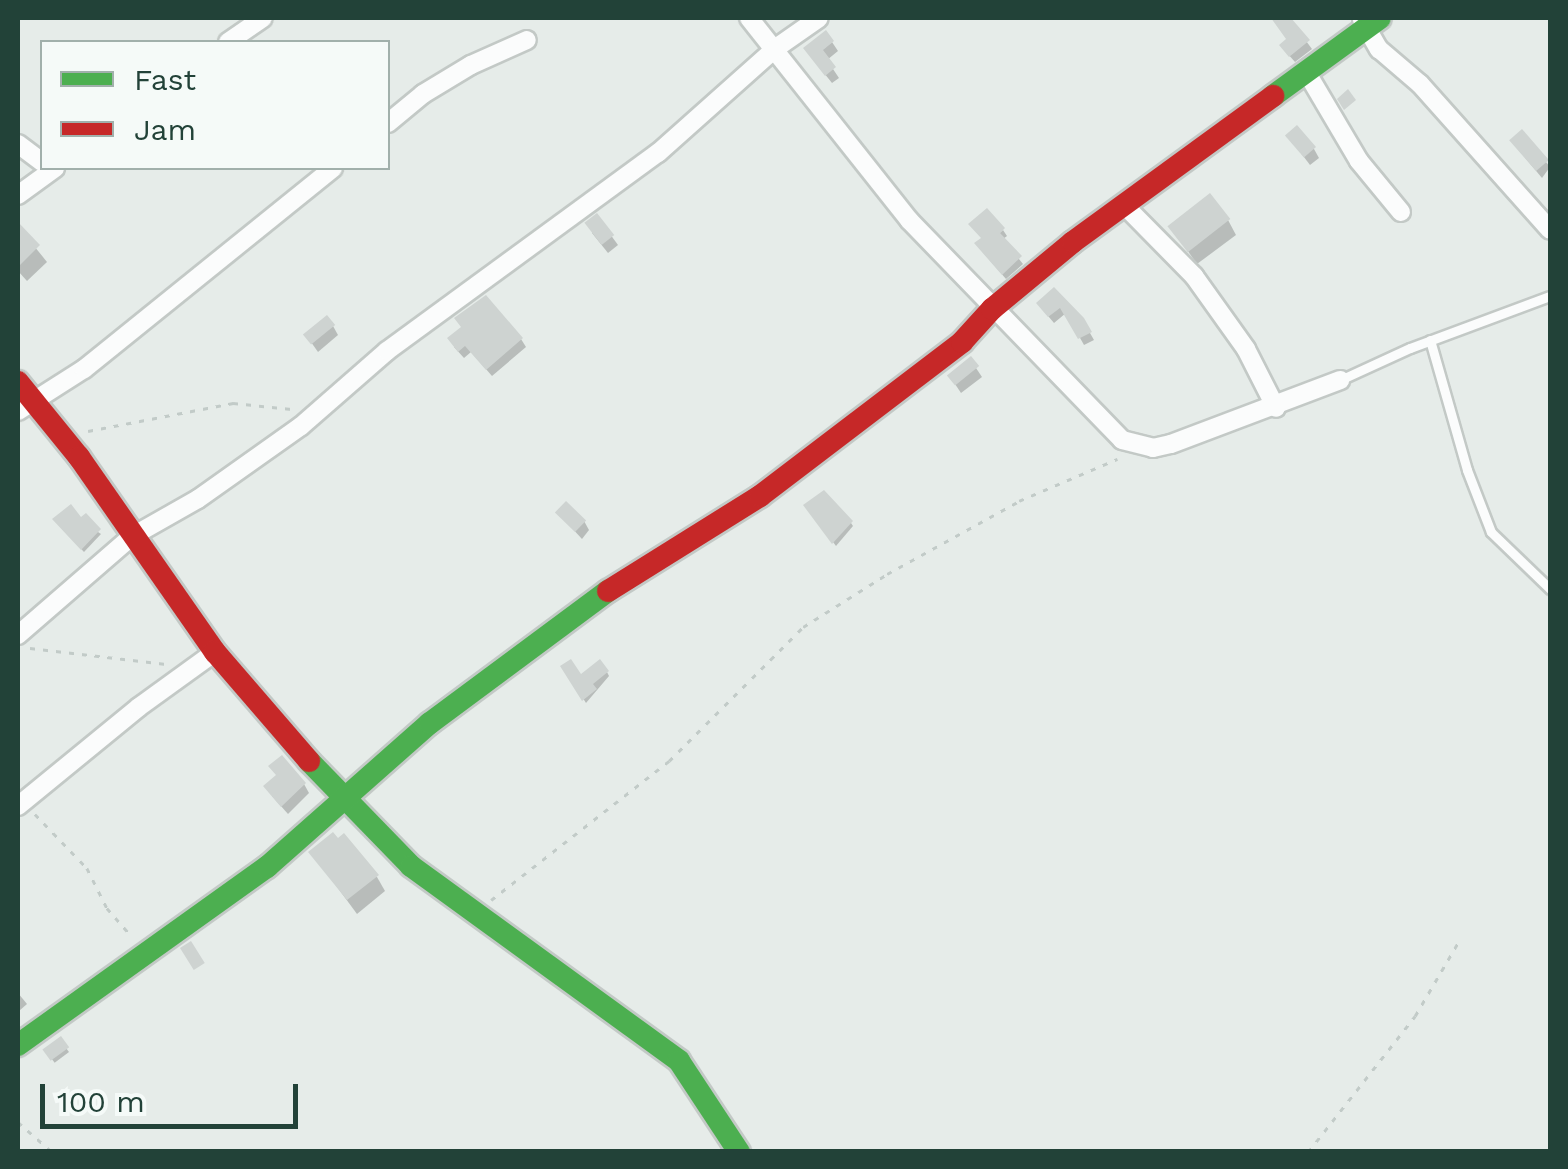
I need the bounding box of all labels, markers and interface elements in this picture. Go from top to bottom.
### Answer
legend [40,40,390,170]
text: Fast [134,62,196,97]
text: Jam [134,112,196,147]
scale bar [45,1064,302,1126]
text: 100 m [57,1084,145,1119]

